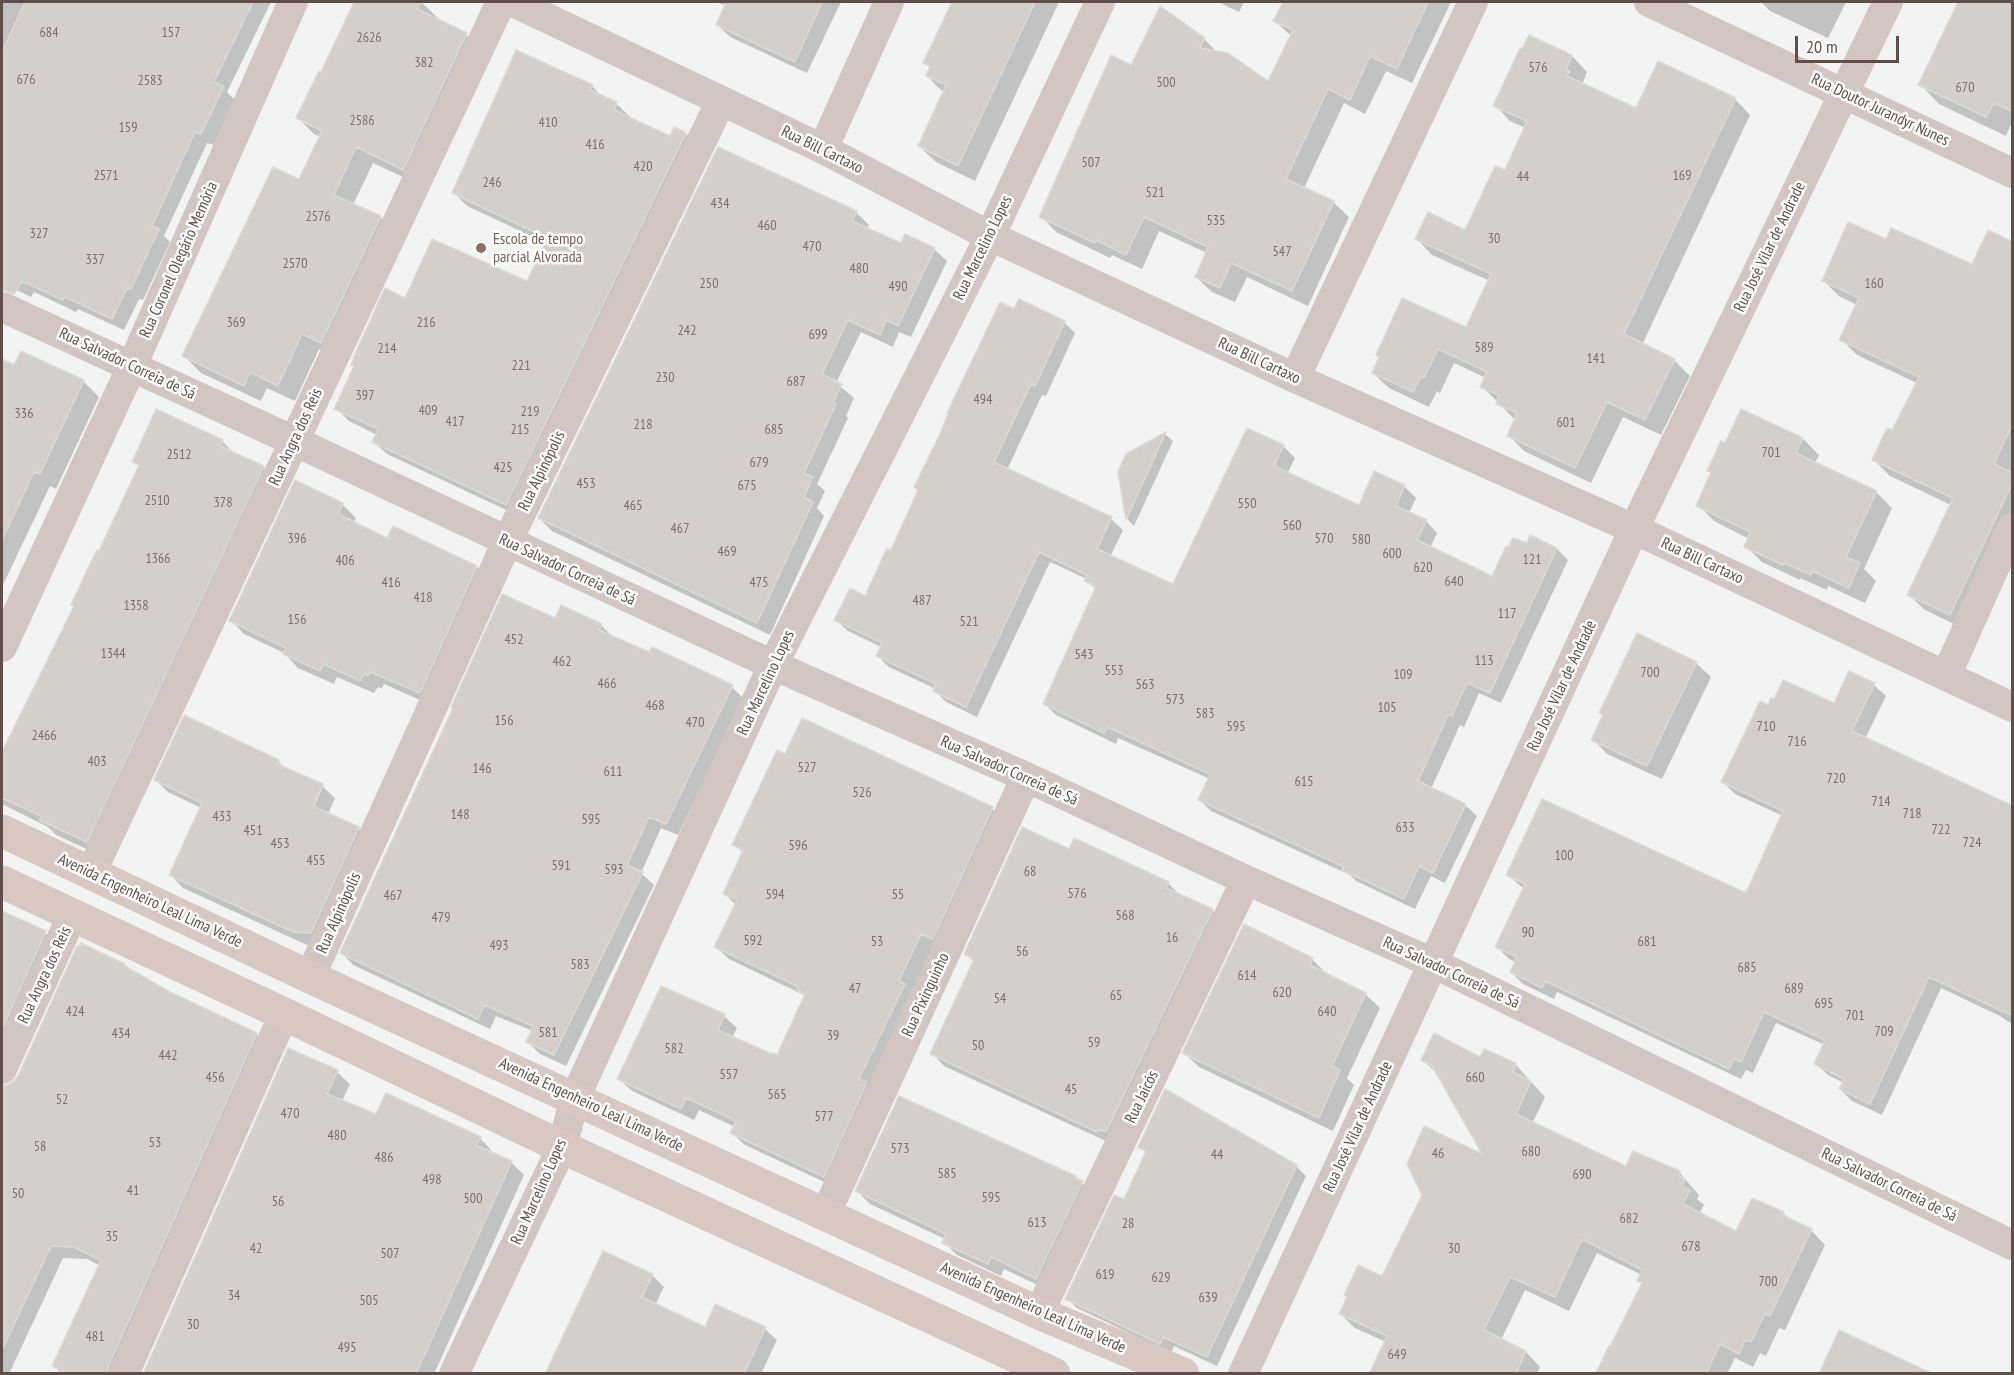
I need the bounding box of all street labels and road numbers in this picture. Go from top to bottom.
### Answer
street label: Rua Doutor Jurandyr Nunes [1808,70,1952,150]
street label: Rua Bill Cartaxo [778,122,866,178]
street label: Rua Coronel Olegário Memória [136,179,222,341]
street label: Rua José Vilar de Andrade [1730,179,1810,315]
street label: Rua Marcelino Lopes [949,193,1017,303]
street label: Rua Salvador Correia de Sá [56,324,198,404]
street label: Rua Bill Cartaxo [1215,334,1303,388]
street label: Rua Angra dos Reis [265,385,327,489]
street label: Rua Alpinópolis [514,428,570,514]
street label: Rua Salvador Correia de Sá [496,530,638,610]
street label: Rua Bill Cartaxo [1658,534,1746,588]
street label: Rua José Vilar de Andrade [1523,618,1601,754]
street label: Rua Marcelino Lopes [733,627,799,739]
street label: Rua Salvador Correia de Sá [937,732,1081,810]
street label: Avenida Engenheiro Leal Lima Verde [55,850,245,952]
street label: Rua Alpinópolis [313,870,365,956]
street label: Rua Angra dos Reis [14,923,76,1027]
street label: Rua Salvador Correia de Sá [1380,933,1522,1013]
street label: Rua Pixinguinho [898,950,954,1040]
street label: Avenida Engenheiro Leal Lima Verde [496,1054,686,1156]
street label: Rua José Vilar de Andrade [1319,1059,1397,1195]
street label: Rua Jaicós [1121,1068,1163,1126]
street label: Rua Marcelino Lopes [507,1136,571,1248]
street label: Rua Salvador Correia de Sá [1818,1144,1960,1226]
street label: Avenida Engenheiro Leal Lima Verde [937,1258,1129,1358]

